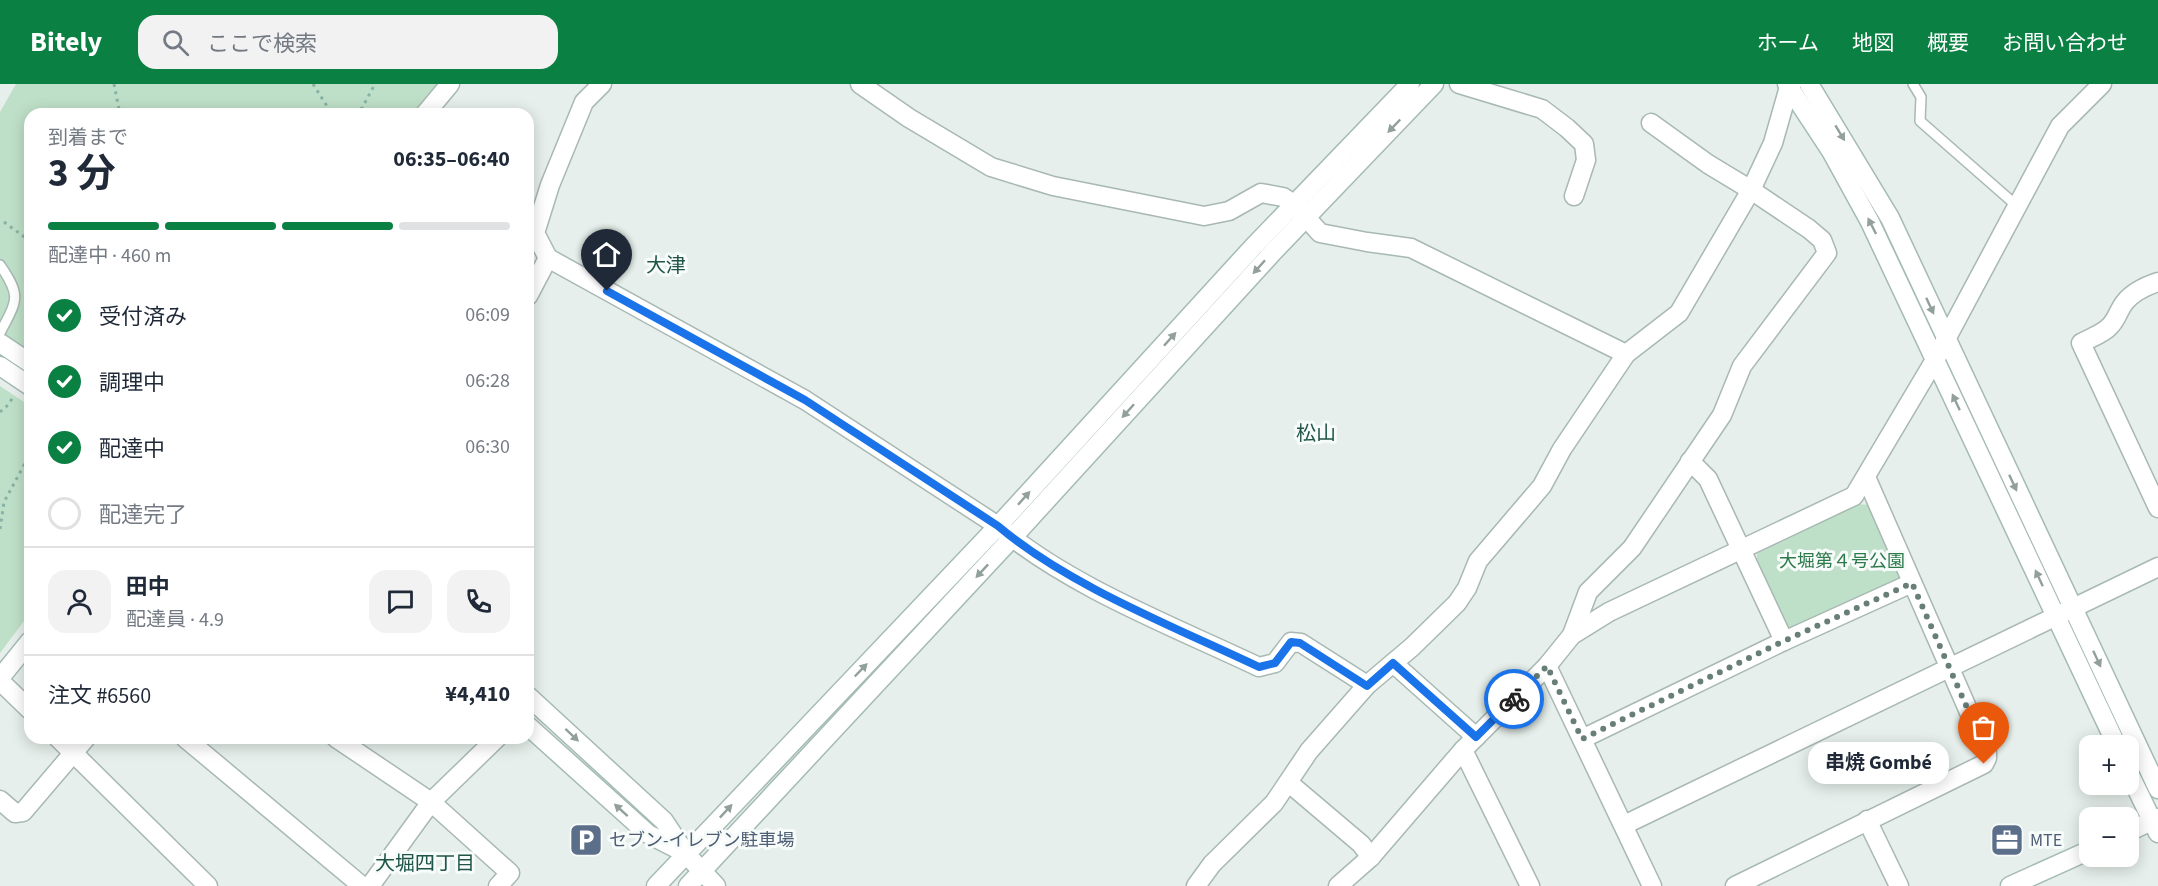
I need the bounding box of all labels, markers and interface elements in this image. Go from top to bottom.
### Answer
search box [138,15,558,69]
text: Bitely [30,22,102,62]
icon: search [159,26,192,59]
text: ここで検索 [207,28,317,60]
text: ホーム [1757,28,1819,58]
text: 地図 [1852,28,1894,58]
text: 概要 [1927,28,1969,58]
text: お問い合わせ [2002,28,2128,58]
one-way arrow [1387,119,1401,134]
text: 到着まで [48,124,128,152]
one-way arrow [1835,125,1846,141]
text: 06:35–06:40 [393,143,510,175]
text: 3 分 [48,146,115,202]
one-way arrow [1867,217,1877,234]
pin [581,229,632,291]
icon: home [590,238,623,271]
text: 配達中 · 460 m [48,242,171,270]
district label: 大津 [646,252,686,280]
one-way arrow [1253,259,1266,274]
one-way arrow [1926,298,1935,315]
icon: check [48,299,81,332]
text: 受付済み [99,301,187,333]
text: 06:09 [465,301,510,329]
one-way arrow [1162,332,1176,346]
icon: check [48,365,81,398]
text: 調理中 [99,367,165,399]
text: 06:28 [465,367,510,395]
one-way arrow [1952,393,1961,410]
one-way arrow [1121,404,1135,419]
district label: 松山 [1296,420,1336,448]
icon: check [48,431,81,464]
text: 配達中 [99,433,165,465]
text: 06:30 [465,433,510,461]
one-way arrow [2009,474,2018,491]
one-way arrow [1017,491,1030,506]
text: 配達完了 [99,499,187,531]
park label: 大堀第４号公園 [1779,549,1905,574]
one-way arrow [975,563,989,578]
button: person [48,570,111,633]
button: chat [369,570,432,633]
button: phone [447,570,510,633]
one-way arrow [2034,570,2043,587]
text: 田中 [126,571,170,603]
text: 配達員 · 4.9 [126,606,224,634]
one-way arrow [2092,651,2101,668]
one-way arrow [853,663,867,677]
courier [1484,669,1544,729]
text: ¥4,410 [445,678,510,710]
text: 注文 #6560 [48,680,151,712]
icon: bike [1498,683,1531,716]
pin [1958,702,2009,764]
icon: bag [1967,711,2000,744]
one-way arrow [564,728,579,742]
map controls [2079,735,2139,867]
button: + [2079,735,2139,795]
callout: 串焼 Gombé [1807,743,1948,785]
text: 串焼 Gombé [1825,749,1932,777]
one-way arrow [614,804,629,817]
one-way arrow [719,804,732,819]
button: − [2079,807,2139,867]
parking icon: セブン-イレブン駐車場 [568,822,604,858]
office icon: MTE [1989,822,2025,858]
place label: セブン-イレブン駐車場 [609,828,795,853]
place label: MTE [2030,828,2062,853]
district label: 大堀四丁目 [375,850,475,878]

